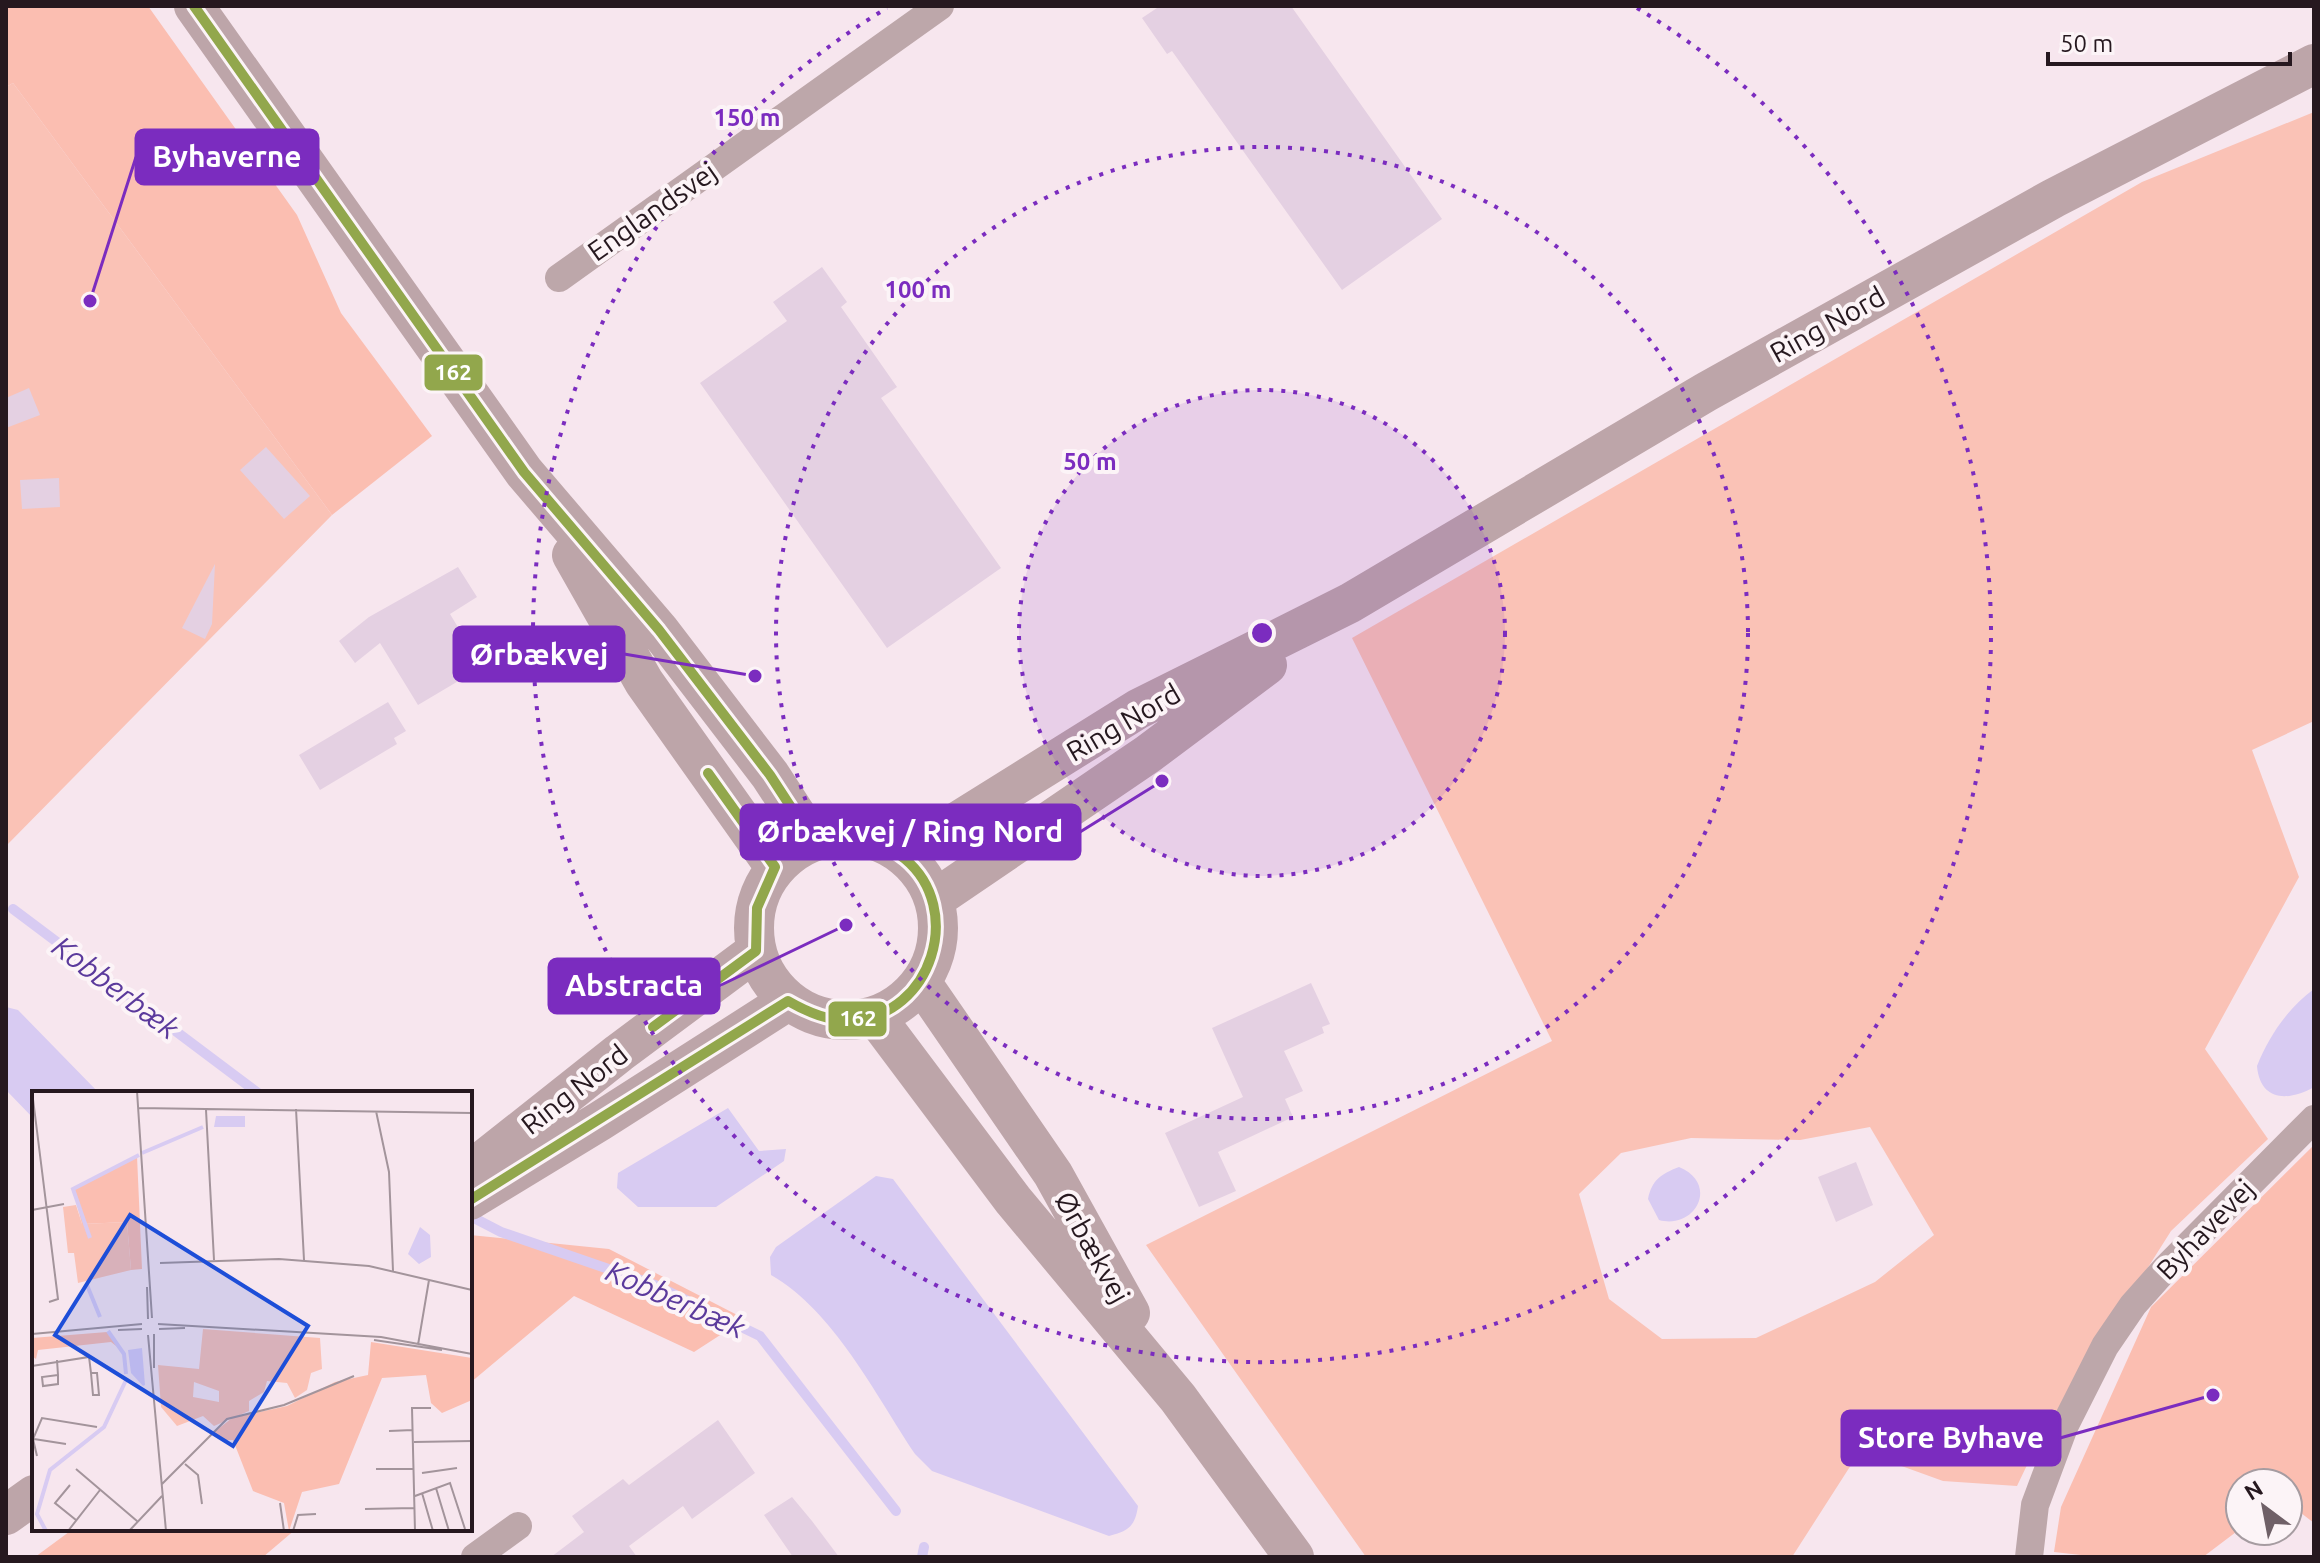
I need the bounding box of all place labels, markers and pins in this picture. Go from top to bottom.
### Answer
callout: Byhaverne [136,130,318,184]
centre of rings [1248,619,1276,647]
callout: Ørbækvej [454,627,624,681]
callout: Ørbækvej / Ring Nord [741,805,1080,859]
callout: Abstracta [549,959,719,1013]
callout: Store Byhave [1842,1411,2060,1465]

